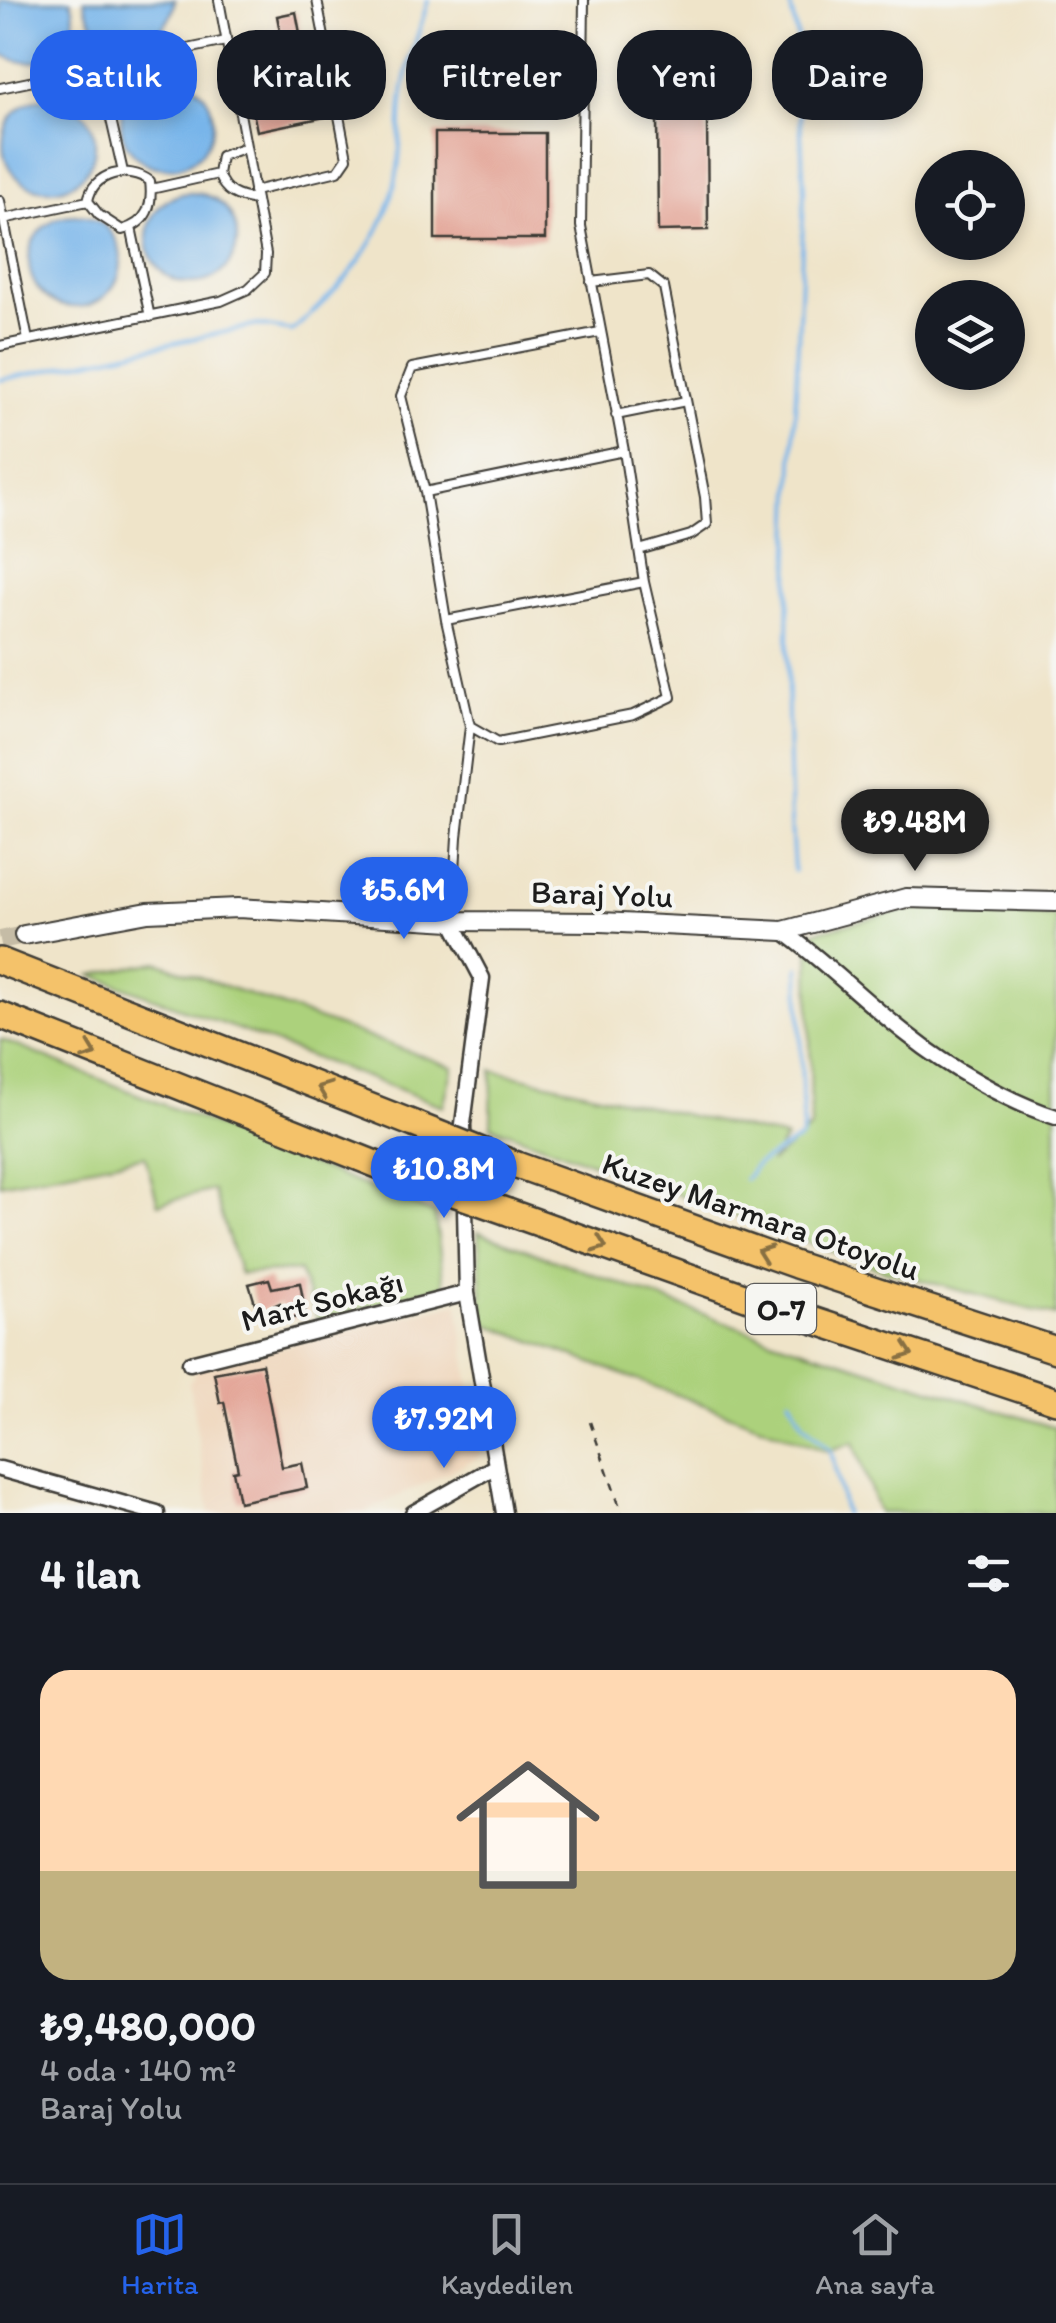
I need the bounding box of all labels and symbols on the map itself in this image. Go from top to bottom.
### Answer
pin: ₺9.48M [834,789,996,874]
pin: ₺5.6M [334,857,474,942]
street label: Baraj Yolu [530,873,674,915]
one-way arrow [81,1040,98,1061]
one-way arrow [316,1081,333,1101]
pin: ₺10.8M [363,1136,525,1221]
street label: Kuzey Marmara Otoyolu [597,1144,925,1288]
one-way arrow [590,1233,607,1253]
one-way arrow [757,1244,774,1265]
street label: Mart Sokağı [237,1263,407,1339]
road number: O-7 [746,1284,816,1334]
one-way arrow [897,1340,914,1360]
pin: ₺7.92M [363,1386,525,1471]

